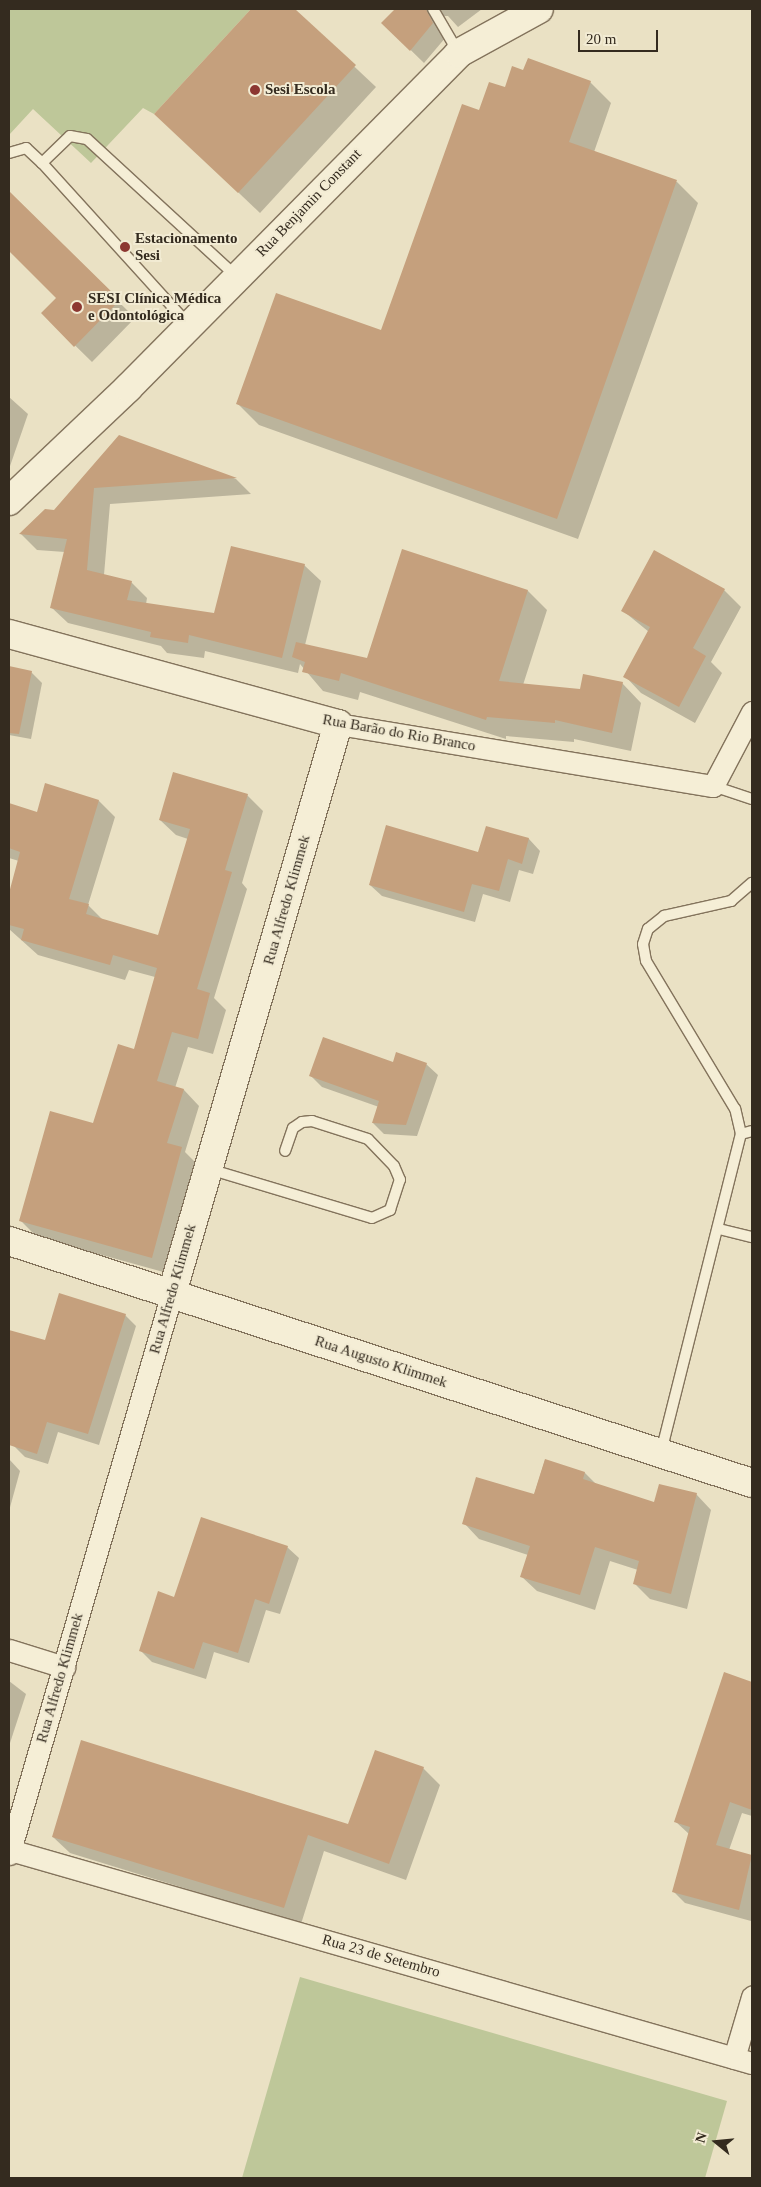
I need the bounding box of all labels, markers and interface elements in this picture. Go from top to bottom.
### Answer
scale bar [581,20,661,52]
text: 20 m [586,31,616,47]
place label: Sesi Escola [265,81,335,99]
marker: Sesi Escola [249,84,261,96]
street label: Rua Benjamin Constant [253,145,365,261]
place label: Estacionamento Sesi [135,229,237,264]
marker: Estacionamento Sesi [119,241,131,253]
place label: SESI Clínica Médica e Odontológica [88,289,221,324]
marker: SESI Clínica Médica e Odontológica [70,300,84,314]
street label: Rua Barão do Rio Branco [321,711,477,755]
street label: Rua Alfredo Klimmek [260,833,314,967]
street label: Rua Alfredo Klimmek [146,1222,200,1356]
street label: Rua Augusto Klimmek [312,1332,450,1392]
street label: Rua Alfredo Klimmek [33,1611,87,1745]
street label: Rua 23 de Setembro [320,1931,442,1981]
north arrow [691,2117,741,2167]
text: N [693,2130,710,2145]

